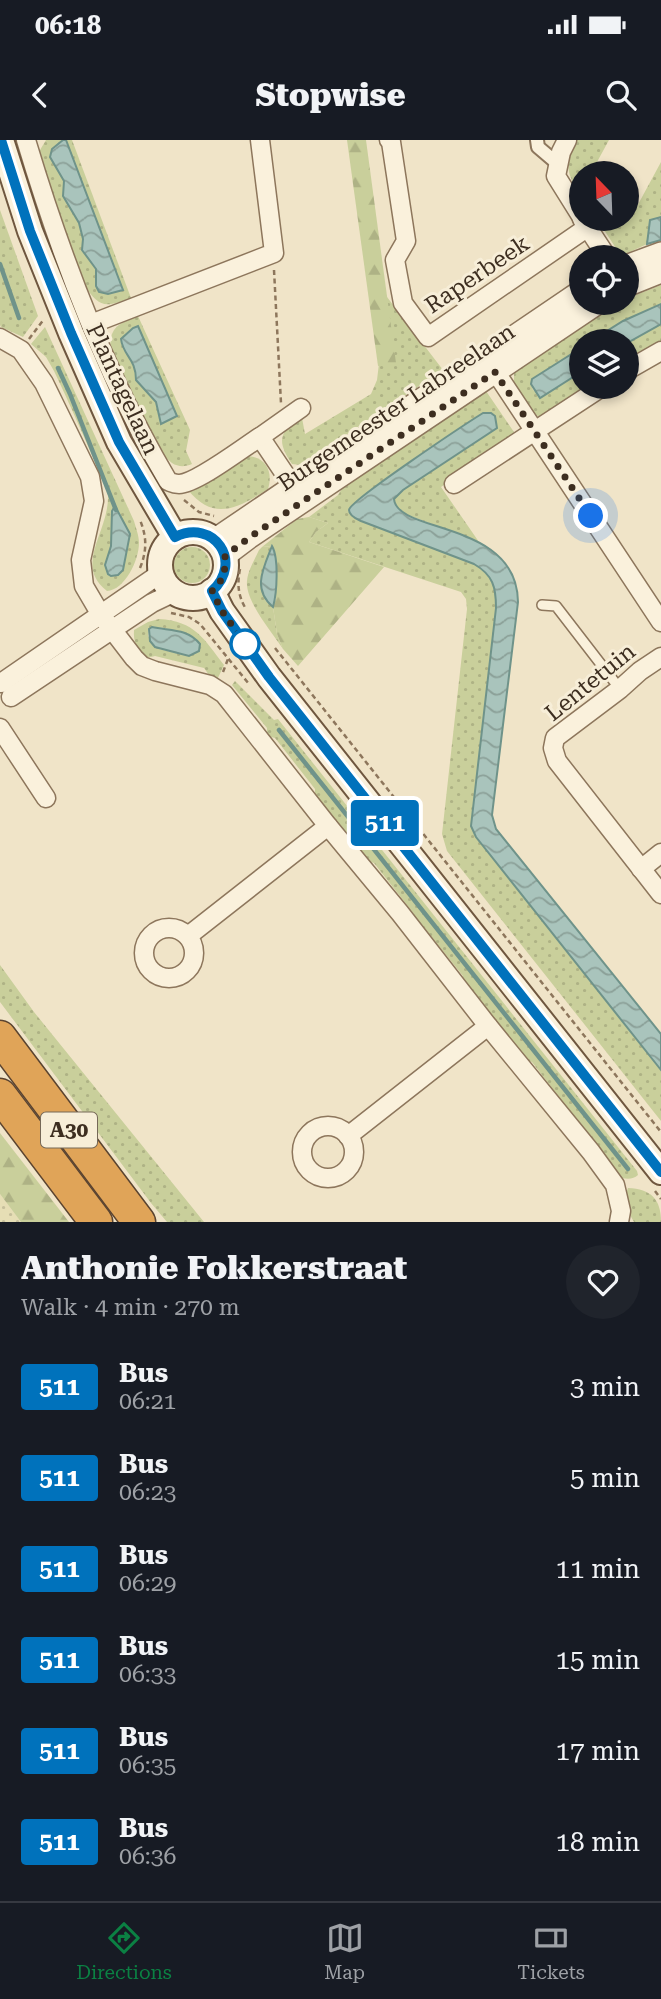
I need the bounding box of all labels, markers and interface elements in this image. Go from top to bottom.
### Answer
text: 06:18 [35,10,101,40]
icon: back [21,76,59,114]
text: Stopwise [255,76,406,114]
icon: search [602,76,640,114]
north arrow [569,161,639,231]
map controls [569,161,639,399]
street label: Raperbeek [420,229,535,319]
button: locate [569,245,639,315]
street label: Burgemeester Labreelaan [273,318,520,497]
street label: Plantagelaan [80,319,165,459]
button: layers [569,329,639,399]
your location [573,498,608,533]
unlabelled marker [230,629,260,659]
street label: Lentetuin [540,638,641,727]
line badge: 511 [345,800,425,846]
text: 511 [365,809,405,837]
road number: A30 [41,1112,97,1147]
button: heart [566,1245,640,1319]
text: Anthonie Fokkerstraat [21,1248,407,1287]
text: Walk · 4 min · 270 m [21,1294,240,1321]
text: Bus [119,1358,168,1388]
text: 3 min [570,1372,640,1402]
text: 511 [39,1373,80,1401]
text: 06:21 [119,1388,176,1415]
text: Bus [119,1449,168,1479]
text: 5 min [570,1463,640,1493]
text: 511 [39,1464,80,1492]
text: 06:23 [119,1479,176,1506]
text: Bus [119,1540,168,1570]
text: 11 min [556,1554,640,1584]
text: 511 [39,1555,80,1583]
text: 06:29 [119,1570,176,1597]
text: Bus [119,1631,168,1661]
text: 15 min [556,1645,640,1675]
text: 511 [39,1646,80,1674]
text: 06:33 [119,1661,176,1688]
text: Bus [119,1722,168,1752]
text: 17 min [556,1736,640,1766]
text: 511 [39,1737,80,1765]
text: 06:35 [119,1752,176,1779]
text: Bus [119,1813,168,1843]
text: 18 min [556,1827,640,1857]
text: 511 [39,1828,80,1856]
text: 06:36 [119,1843,176,1870]
tab: Directions [76,1919,172,1984]
tab: Map [324,1919,365,1984]
tab: Tickets [517,1919,585,1984]

